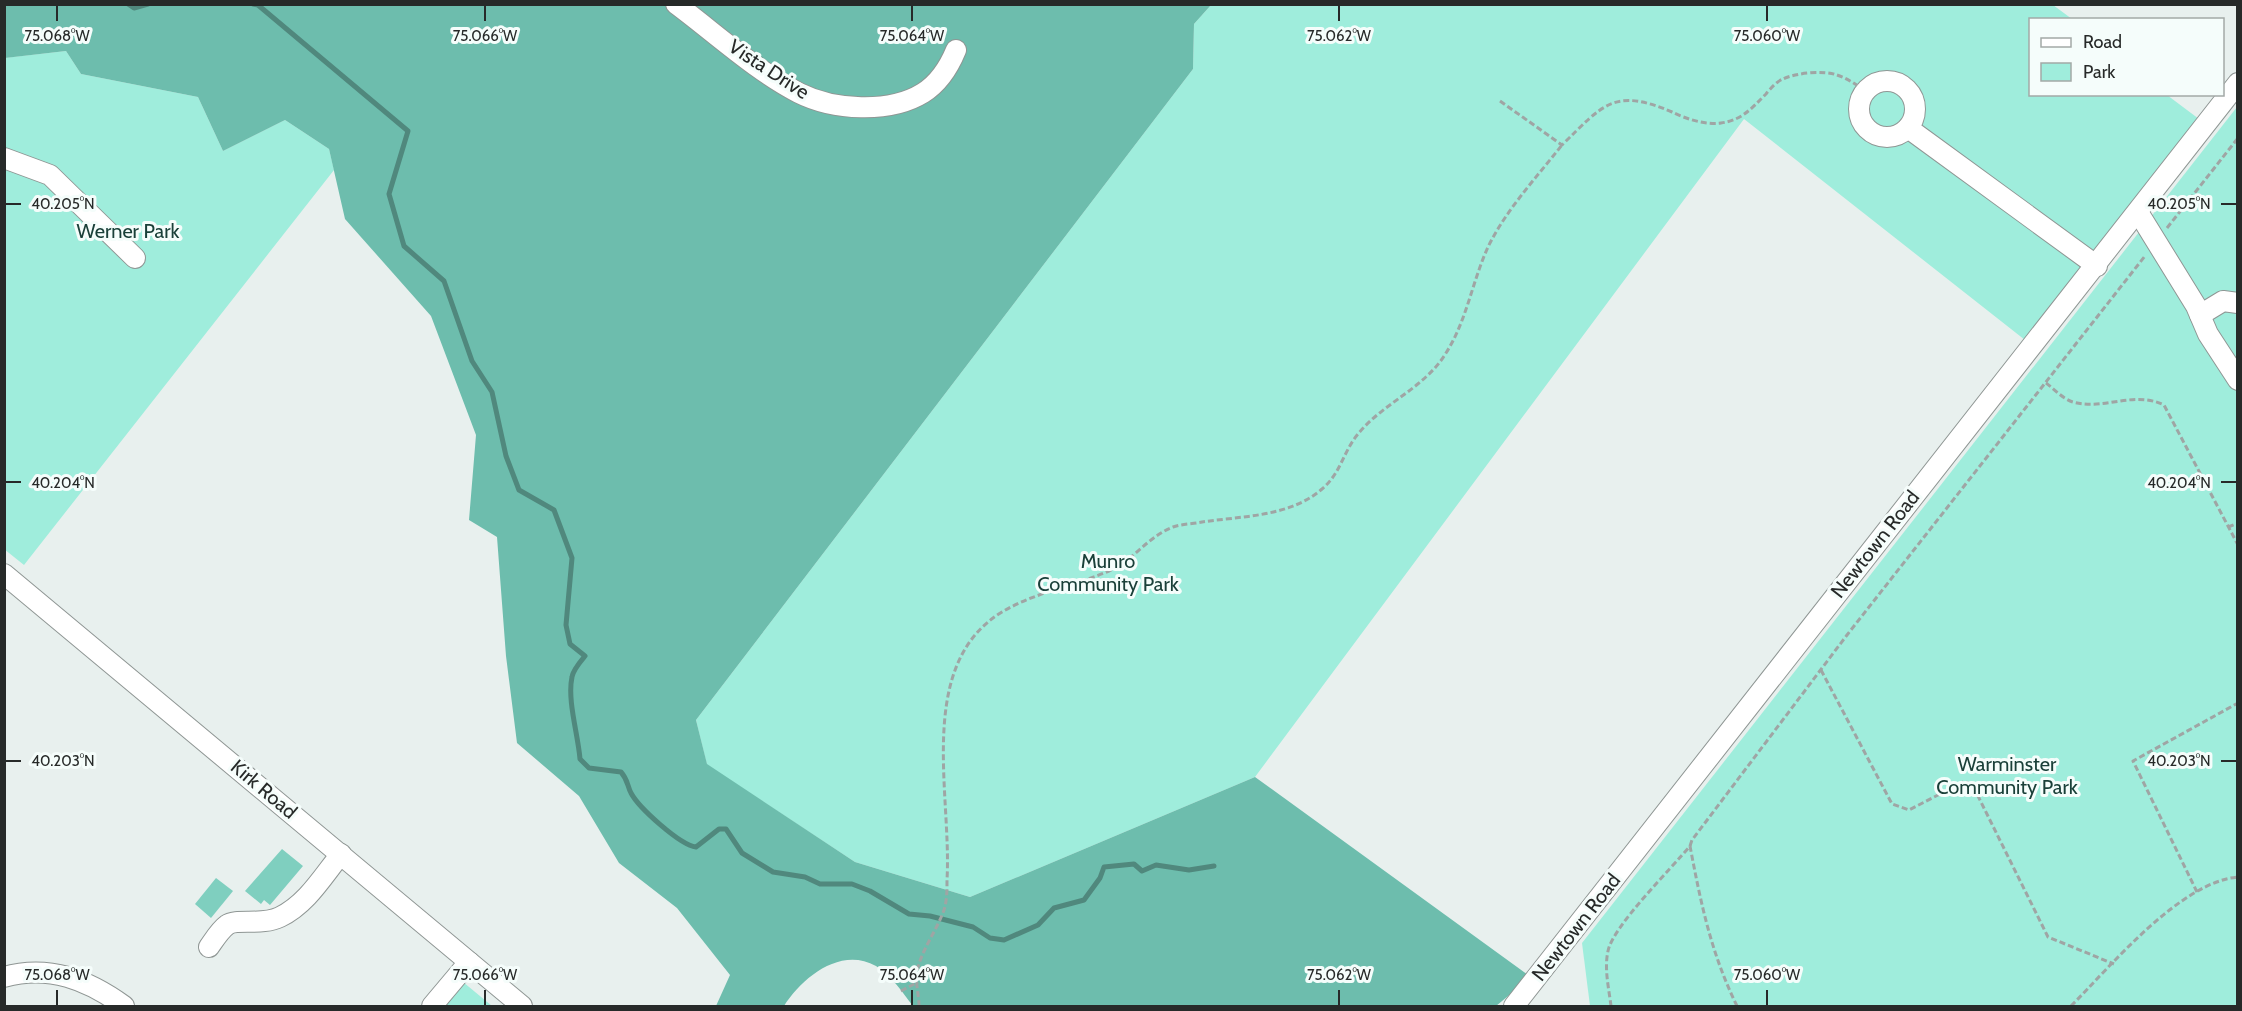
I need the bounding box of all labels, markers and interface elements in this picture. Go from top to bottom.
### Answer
legend [2029,18,2224,96]
text: 75.068°W [24,27,90,45]
text: 75.066°W [453,27,518,45]
text: 75.064°W [880,27,945,45]
text: 75.062°W [1307,27,1372,45]
text: 75.060°W [1734,27,1801,45]
text: Road [2083,31,2122,53]
street label: Vista Drive [724,34,814,104]
text: Park [2083,61,2116,83]
text: 40.205°N [31,195,95,213]
text: 40.205°N [2147,195,2211,213]
park label: Werner Park [77,219,180,243]
text: 40.204°N [31,474,95,492]
text: 40.204°N [2147,474,2211,492]
street label: Newtown Road [1826,486,1924,602]
park label: Munro Community Park [1037,549,1179,596]
text: 40.203°N [31,752,95,770]
park label: Warminster Community Park [1936,752,2078,799]
text: 40.203°N [2147,752,2211,770]
street label: Kirk Road [226,754,302,824]
street label: Newtown Road [1527,869,1625,985]
text: 75.068°W [24,966,90,984]
text: 75.066°W [453,966,518,984]
text: 75.064°W [880,966,945,984]
text: 75.062°W [1307,966,1372,984]
text: 75.060°W [1734,966,1801,984]

